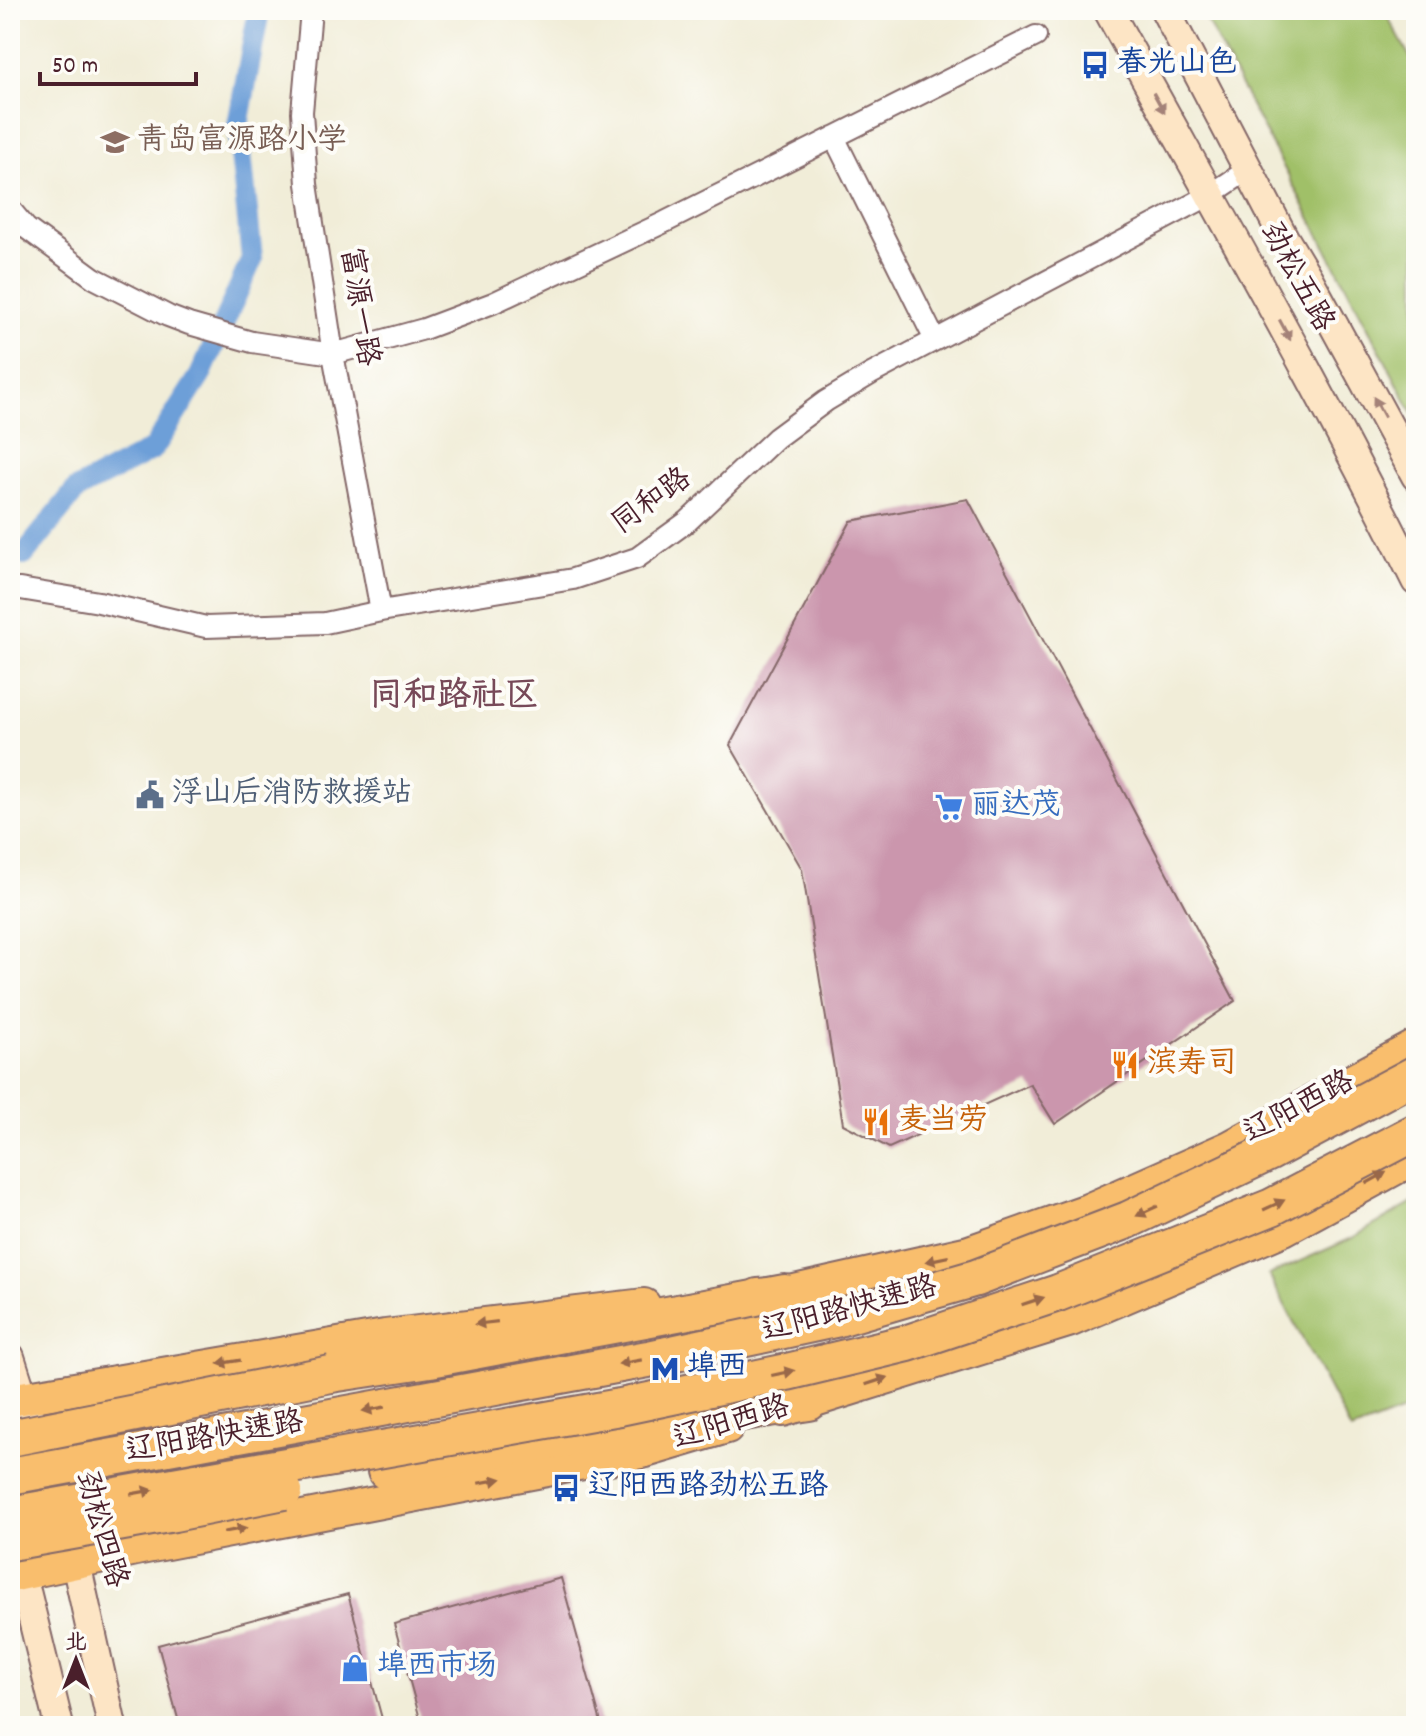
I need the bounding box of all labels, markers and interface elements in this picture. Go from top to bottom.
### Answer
scale bar [40,36,196,86]
place label: 春光山色 [1117,44,1237,87]
text: 50 m [52,50,98,84]
bus stop icon: 春光山色 [1080,50,1110,80]
one-way arrow [1152,92,1166,114]
place label: 青岛富源路小学 [137,121,347,164]
school or university icon: 青岛富源路小学 [100,127,130,157]
street label: 劲松五路 [1247,215,1343,341]
street label: 富源一路 [326,244,388,370]
one-way arrow [1279,319,1292,342]
one-way arrow [1372,396,1386,418]
street label: 同和路 [604,459,702,547]
district label: 同和路社区 [369,674,539,723]
place label: 浮山后消防救援站 [172,774,412,817]
public building icon: 浮山后消防救援站 [135,780,165,810]
place label: 丽达茂 [971,786,1061,829]
supermarket icon: 丽达茂 [934,792,964,822]
place label: 滨寿司 [1147,1044,1237,1087]
restaurant icon: 滨寿司 [1110,1050,1140,1080]
street label: 辽阳西路 [1237,1062,1363,1156]
place label: 麦当劳 [898,1101,988,1144]
restaurant icon: 麦当劳 [861,1107,891,1137]
one-way arrow [1365,1172,1387,1186]
one-way arrow [1262,1198,1286,1212]
one-way arrow [1135,1204,1158,1218]
one-way arrow [924,1253,949,1266]
street label: 辽阳路快速路 [758,1267,942,1355]
one-way arrow [1021,1295,1045,1307]
one-way arrow [474,1317,499,1330]
place label: 埠西 [687,1348,747,1391]
metro station icon: 埠西 [650,1354,680,1384]
one-way arrow [217,1356,242,1369]
one-way arrow [617,1357,642,1369]
one-way arrow [771,1366,796,1379]
one-way arrow [865,1374,889,1387]
street label: 辽阳西路 [668,1387,796,1463]
street label: 辽阳路快速路 [123,1402,307,1476]
one-way arrow [361,1404,386,1416]
street label: 劲松四路 [62,1466,136,1594]
place label: 辽阳西路劲松五路 [588,1467,828,1510]
bus stop icon: 辽阳西路劲松五路 [551,1473,581,1503]
one-way arrow [478,1474,503,1486]
one-way arrow [130,1485,155,1497]
one-way arrow [223,1523,248,1536]
north arrow [36,1620,116,1700]
text: 北 [65,1628,87,1659]
place label: 埠西市场 [377,1647,497,1690]
shop icon: 埠西市场 [340,1653,370,1683]

